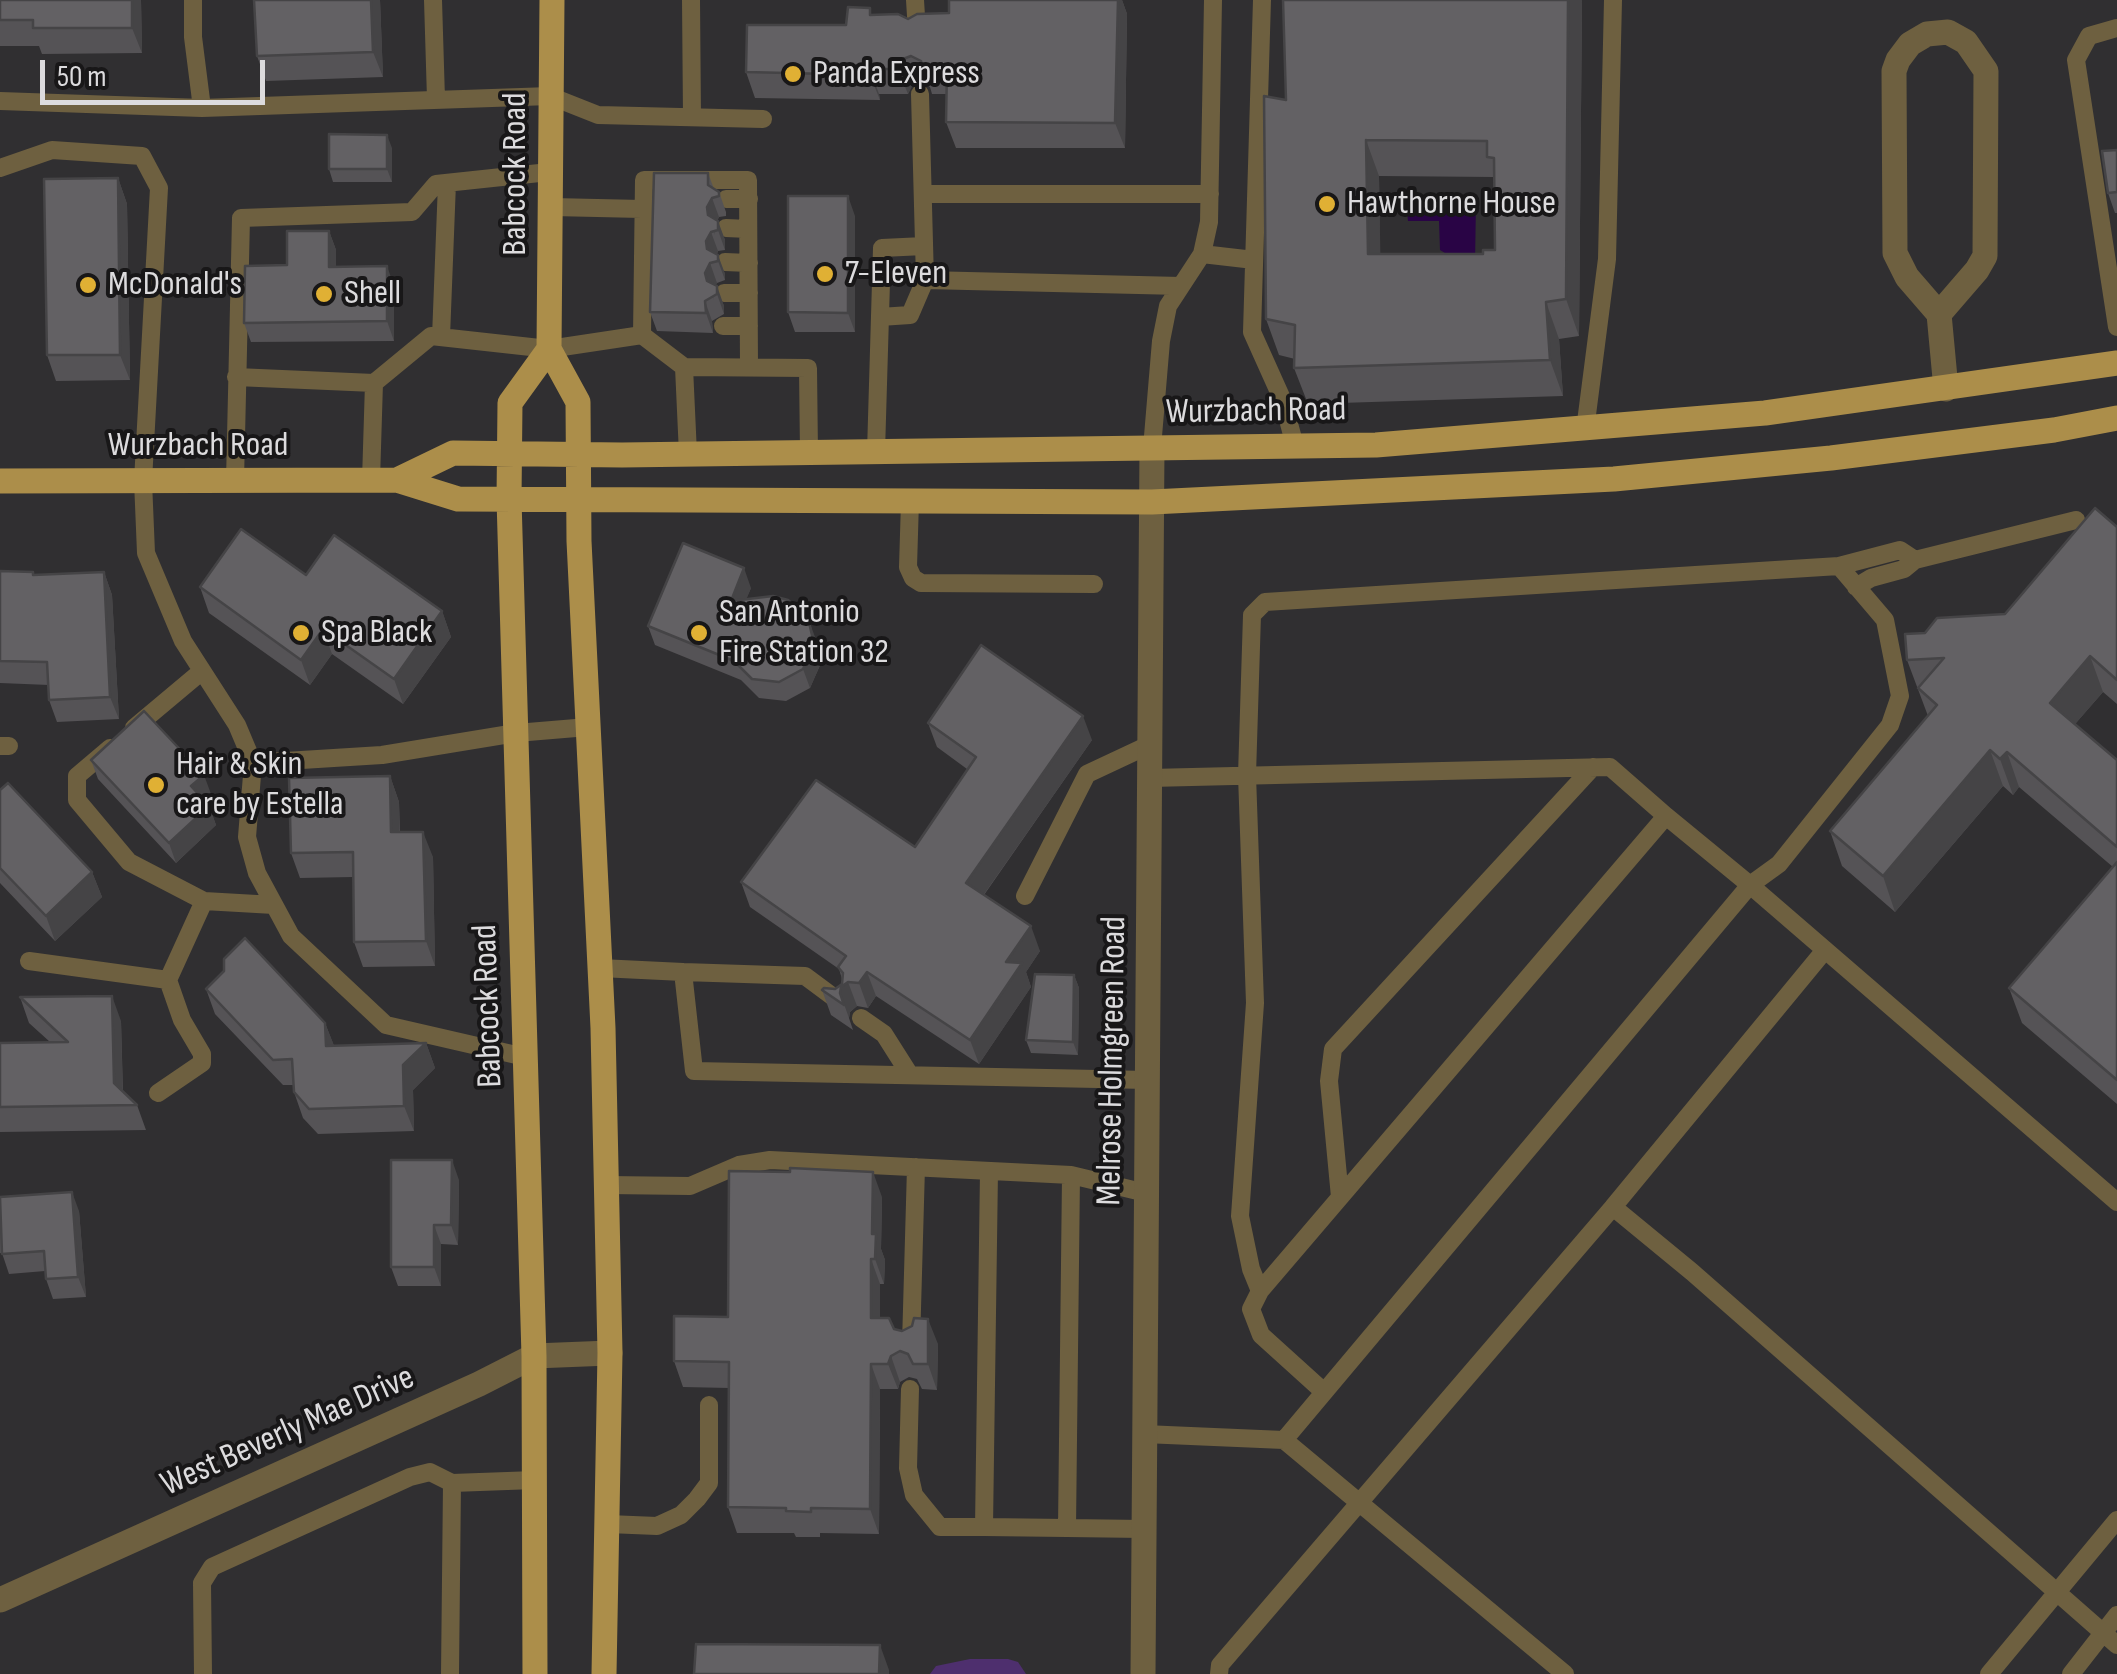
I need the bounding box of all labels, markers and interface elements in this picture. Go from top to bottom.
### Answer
scale bar [45,40,270,102]
place label: Panda Express [813,53,980,95]
text: 50 m [57,59,106,95]
marker: Panda Express [782,63,804,85]
street label: Babcock Road [495,92,537,256]
place label: Hawthorne House [1347,183,1556,225]
marker: Hawthorne House [1316,193,1338,215]
place label: 7-Eleven [845,253,947,295]
marker: 7-Eleven [814,263,836,285]
place label: McDonald's [108,264,242,306]
place label: Shell [344,273,401,315]
marker: McDonald's [77,274,99,296]
marker: Shell [313,283,335,305]
street label: Wurzbach Road [1165,389,1347,435]
street label: Wurzbach Road [108,425,288,467]
place label: San Antonio Fire Station 32 [719,592,889,674]
place label: Spa Black [321,612,432,654]
marker: Spa Black [290,622,312,644]
marker: San Antonio Fire Station 32 [688,622,710,644]
place label: Hair & Skin care by Estella [176,744,343,826]
marker: Hair & Skin care by Estella [145,774,167,796]
street label: Melrose Holmgreen Road [1089,916,1137,1206]
street label: Babcock Road [465,924,513,1088]
street label: West Beverly Mae Drive [155,1357,421,1507]

